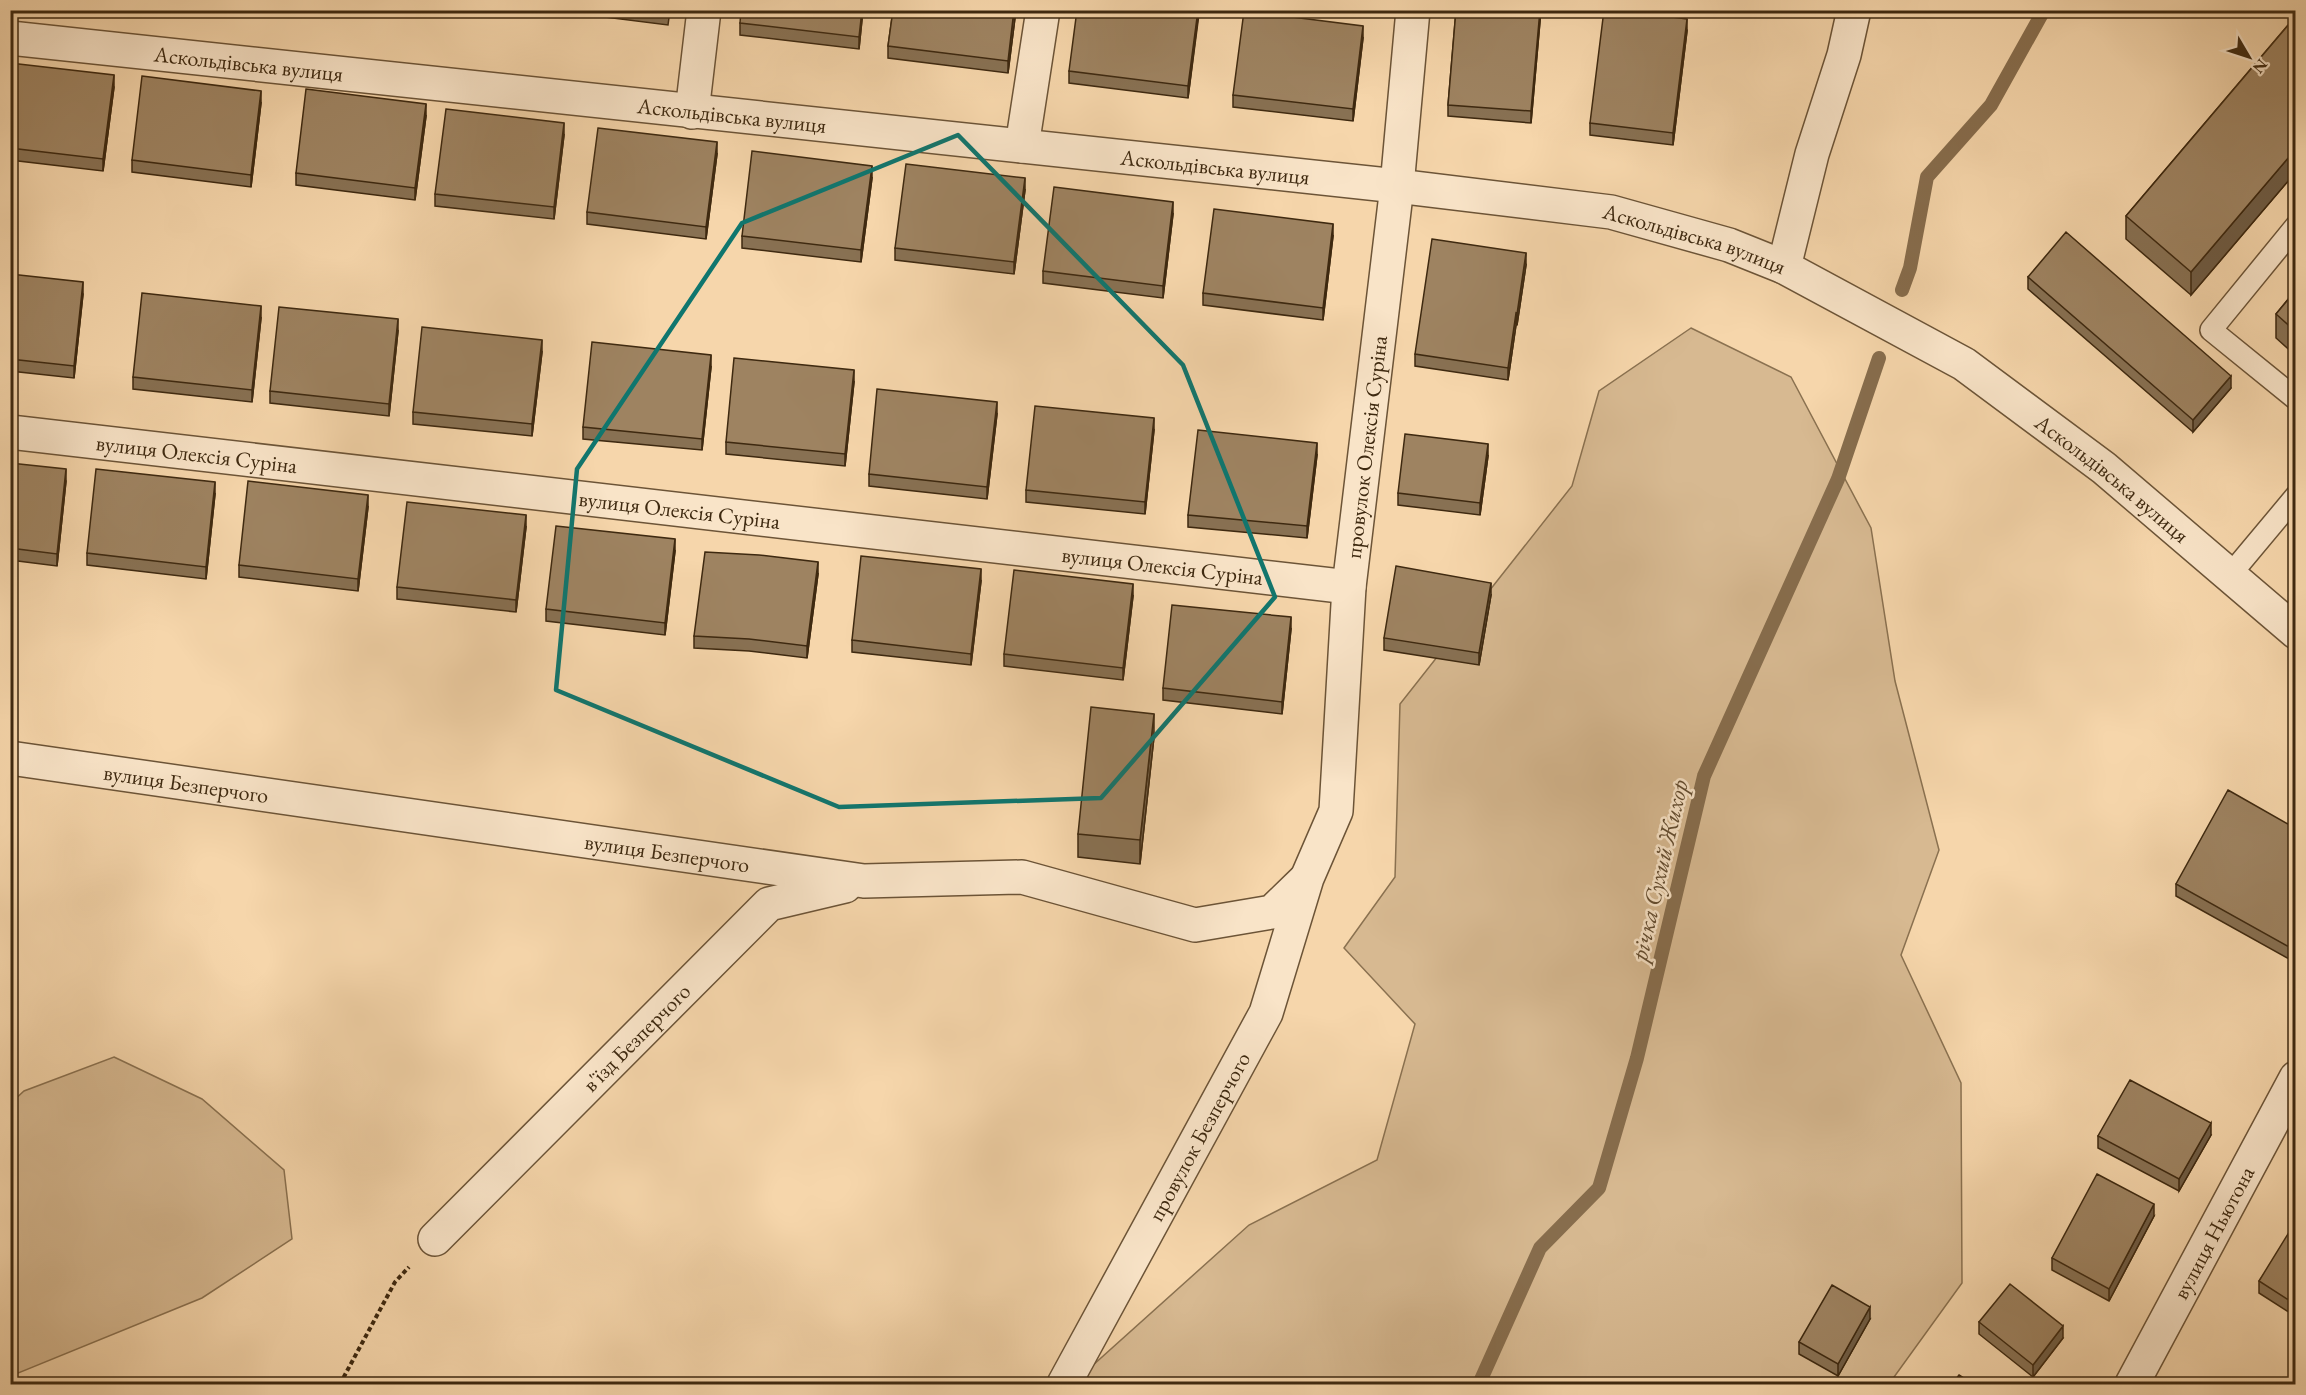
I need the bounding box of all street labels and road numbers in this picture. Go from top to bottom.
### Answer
street label: Аскольдівська вулиця [152,39,345,88]
street label: Аскольдівська вулиця [635,90,828,140]
street label: Аскольдівська вулиця [1118,142,1311,191]
street label: Аскольдівська вулиця [1599,196,1790,281]
street label: провулок Олексія Суріна [1338,334,1394,560]
street label: Аскольдівська вулиця [2029,407,2196,549]
street label: вулиця Олексія Суріна [95,428,299,480]
street label: вулиця Олексія Суріна [577,483,782,536]
street label: вулиця Олексія Суріна [1060,539,1265,591]
street label: вулиця Безперчого [102,757,271,810]
street label: вулиця Безперчого [583,826,752,879]
street label: в'їзд Безперчого [576,977,697,1098]
street label: провулок Безперчого [1141,1047,1257,1226]
street label: вулиця Ньютона [2166,1161,2261,1304]

